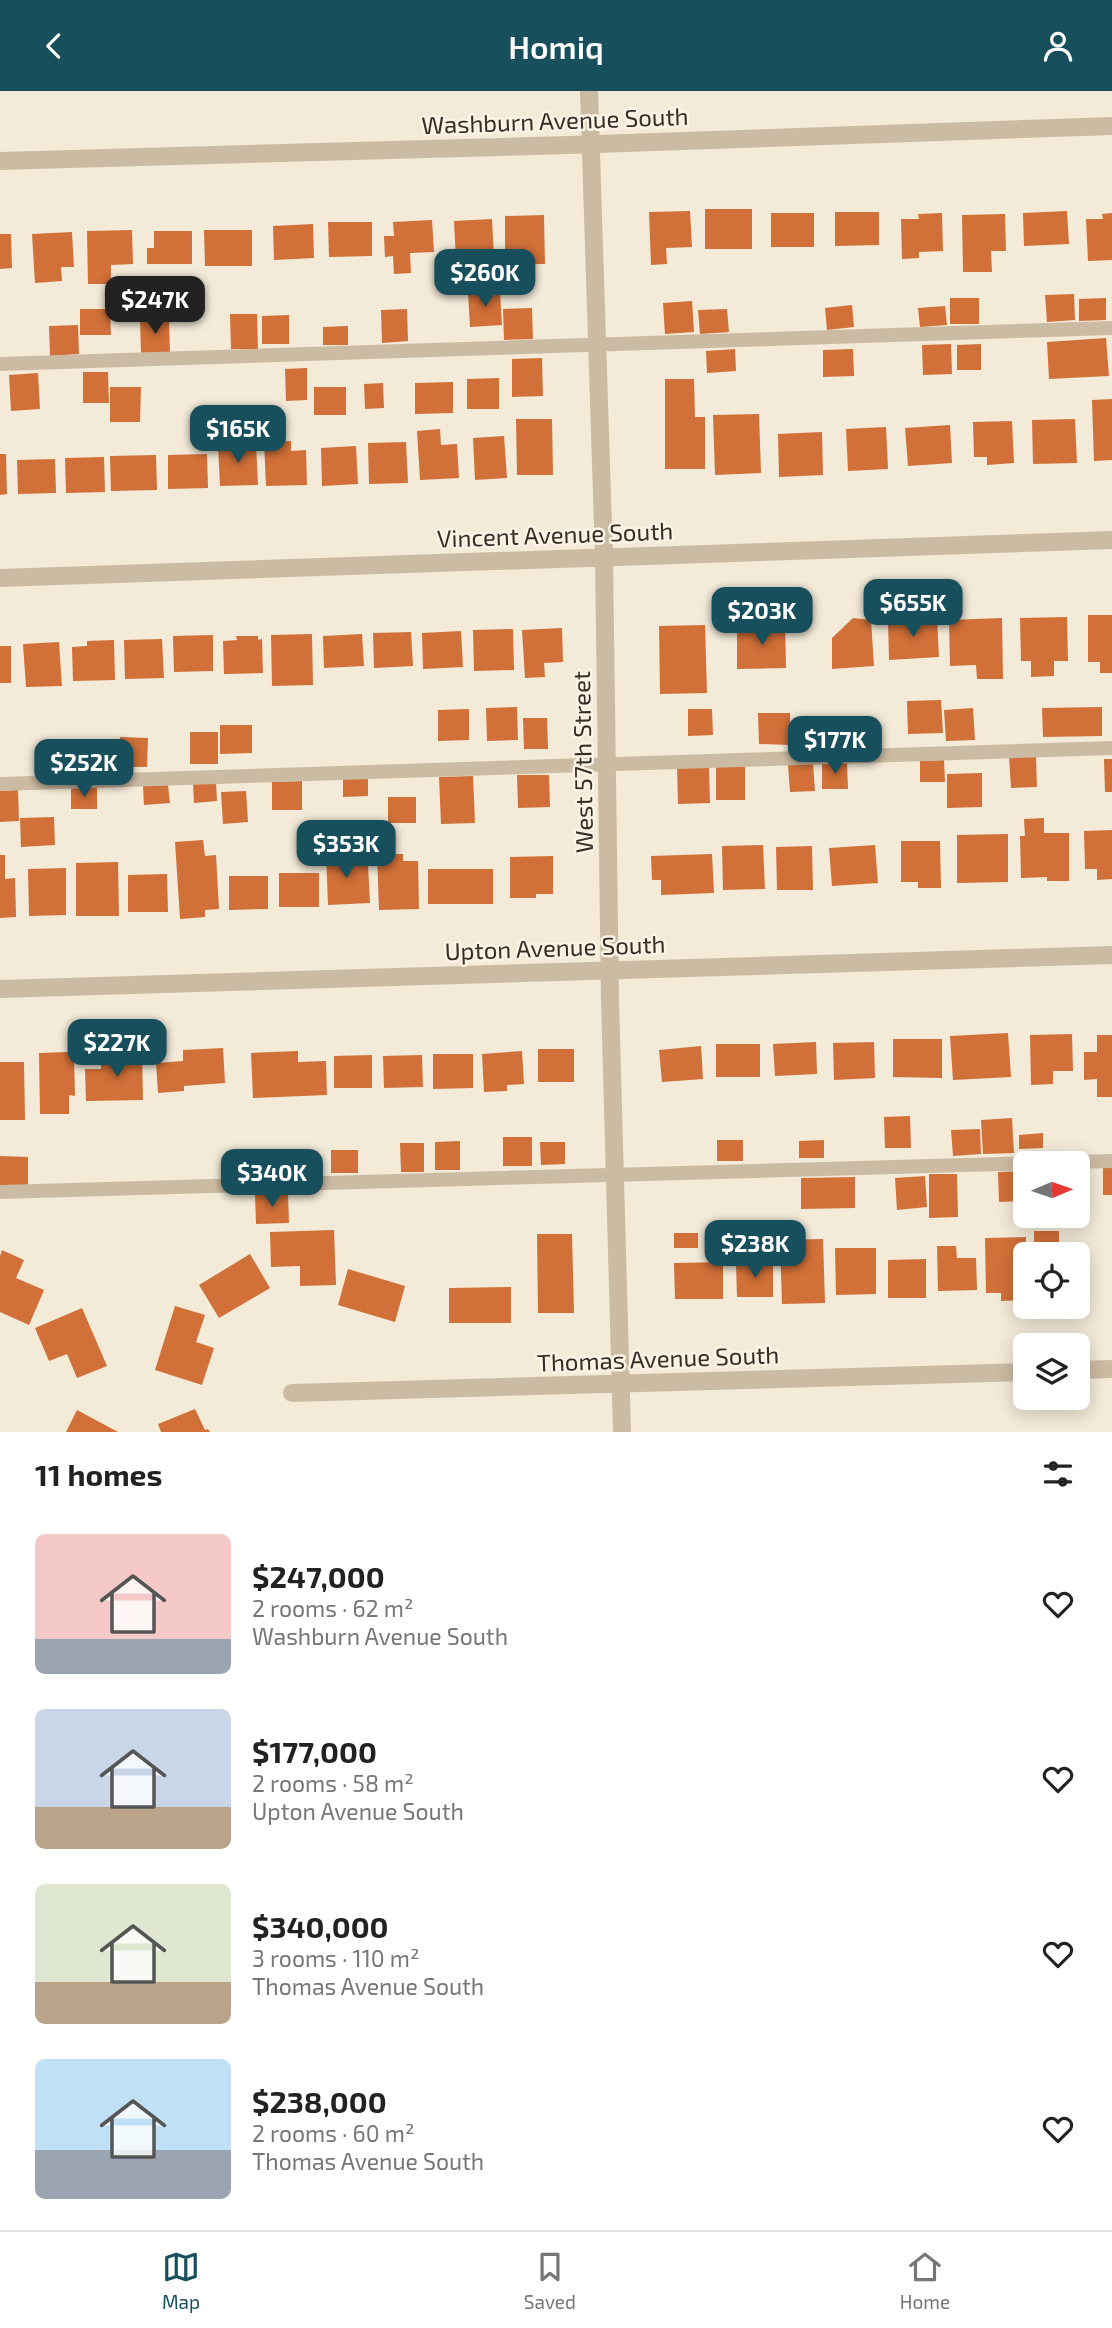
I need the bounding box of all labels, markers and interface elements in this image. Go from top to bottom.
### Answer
icon: back [35,27,73,65]
text: Homiq [508,27,604,65]
icon: person [1039,27,1077,65]
street label: Washburn Avenue South [421,101,689,139]
pin: $260K [436,249,534,309]
text: $260K [450,258,520,286]
pin: $247K [106,277,204,336]
text: $247K [121,285,189,313]
pin: $165K [189,405,287,465]
text: $165K [206,414,270,442]
street label: Vincent Avenue South [436,515,674,553]
pin: $655K [864,580,962,639]
pin: $203K [713,587,811,647]
text: $655K [880,588,946,616]
text: $203K [728,596,796,624]
street label: West 57th Street [566,671,598,853]
pin: $177K [786,717,884,776]
text: $177K [804,725,866,753]
pin: $252K [35,739,133,799]
text: $252K [50,748,118,776]
pin: $353K [297,821,395,880]
text: $353K [313,829,379,857]
street label: Upton Avenue South [444,929,666,965]
pin: $227K [68,1019,166,1079]
text: $227K [84,1028,150,1056]
pin: $340K [223,1149,321,1209]
north arrow [1013,1151,1090,1229]
map controls [1013,1151,1090,1410]
text: $340K [237,1158,307,1186]
pin: $238K [706,1221,804,1280]
text: $238K [721,1229,789,1257]
button: locate [1013,1242,1090,1319]
button: layers [1013,1333,1090,1410]
street label: Thomas Avenue South [536,1339,780,1377]
icon: filters [1039,1455,1077,1493]
text: 11 homes [35,1456,162,1492]
text: $247,000 [252,1558,385,1594]
icon: home [91,1562,175,1646]
icon: heart [1039,1585,1077,1623]
text: 2 rooms · 62 m² [252,1594,414,1622]
text: Washburn Avenue South [252,1622,508,1650]
text: $177,000 [252,1733,377,1769]
icon: home [91,1737,175,1821]
icon: heart [1039,1760,1077,1798]
text: 2 rooms · 58 m² [252,1769,414,1797]
text: Upton Avenue South [252,1797,464,1825]
text: $340,000 [252,1908,389,1944]
icon: home [91,1912,175,1996]
icon: heart [1039,1935,1077,1973]
text: 3 rooms · 110 m² [252,1944,419,1972]
text: Thomas Avenue South [252,1972,484,2000]
text: $238,000 [252,2083,387,2119]
icon: home [91,2087,175,2171]
icon: heart [1039,2110,1077,2148]
text: 2 rooms · 60 m² [252,2119,414,2147]
text: Thomas Avenue South [252,2147,484,2175]
tab: Map [162,2248,200,2313]
tab: Saved [524,2248,576,2313]
tab: Home [900,2248,950,2313]

